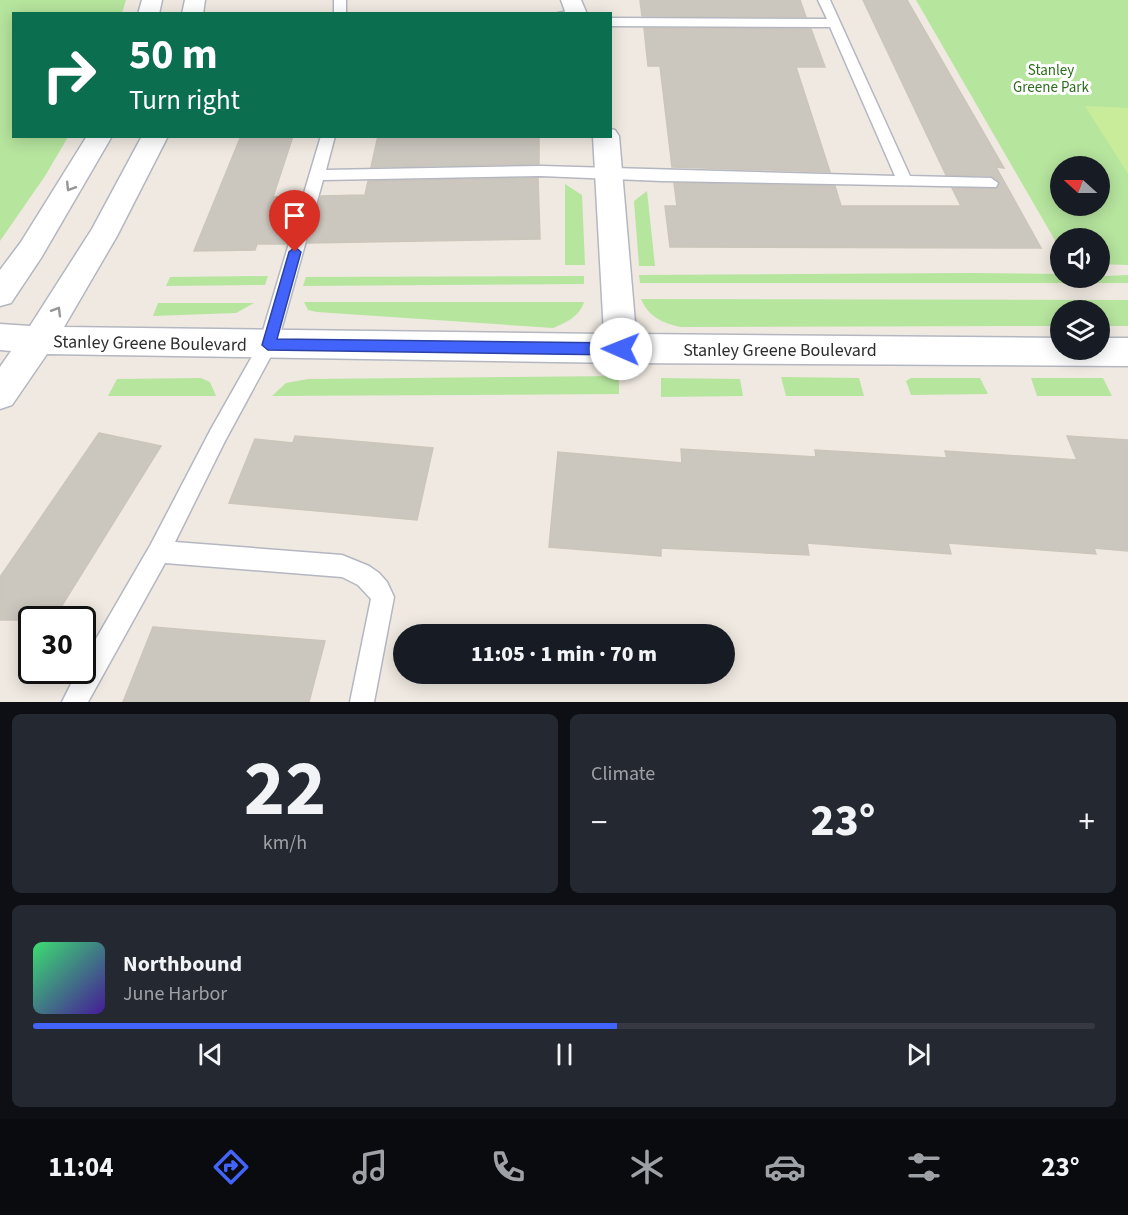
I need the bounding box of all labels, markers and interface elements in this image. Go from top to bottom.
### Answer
text: 50 m [129,25,218,85]
icon: right [30,36,108,114]
park label: Stanley Greene Park [1013,60,1090,98]
text: Turn right [129,81,240,120]
north arrow [1050,156,1110,216]
map controls [1050,156,1110,360]
one-way arrow [66,181,78,191]
pin [269,190,320,252]
icon: arrive [278,199,311,232]
button: sound [1050,228,1110,288]
button: layers [1050,300,1110,360]
one-way arrow [49,307,61,317]
position arrow [589,317,653,381]
street label: Stanley Greene Boulevard [53,329,247,358]
street label: Stanley Greene Boulevard [683,338,877,363]
speed limit sign: 30 [18,606,96,684]
text: 11:05 · 1 min · 70 m [471,638,657,670]
text: 22 [244,734,326,845]
text: Climate [591,760,655,788]
text: 23° [811,789,875,853]
text: − [591,799,607,846]
text: + [1079,799,1095,846]
text: km/h [263,829,307,857]
text: Northbound [123,948,242,980]
text: June Harbor [123,980,227,1008]
icon: previous [194,1038,227,1071]
icon: pause [548,1038,581,1071]
icon: next [902,1038,935,1071]
icon: directions [210,1146,252,1188]
icon: music [349,1146,391,1188]
icon: phone [487,1146,529,1188]
icon: climate [626,1146,668,1188]
icon: car [764,1146,806,1188]
icon: filters [903,1146,945,1188]
text: 11:04 [48,1148,113,1187]
text: 23° [1041,1148,1080,1187]

